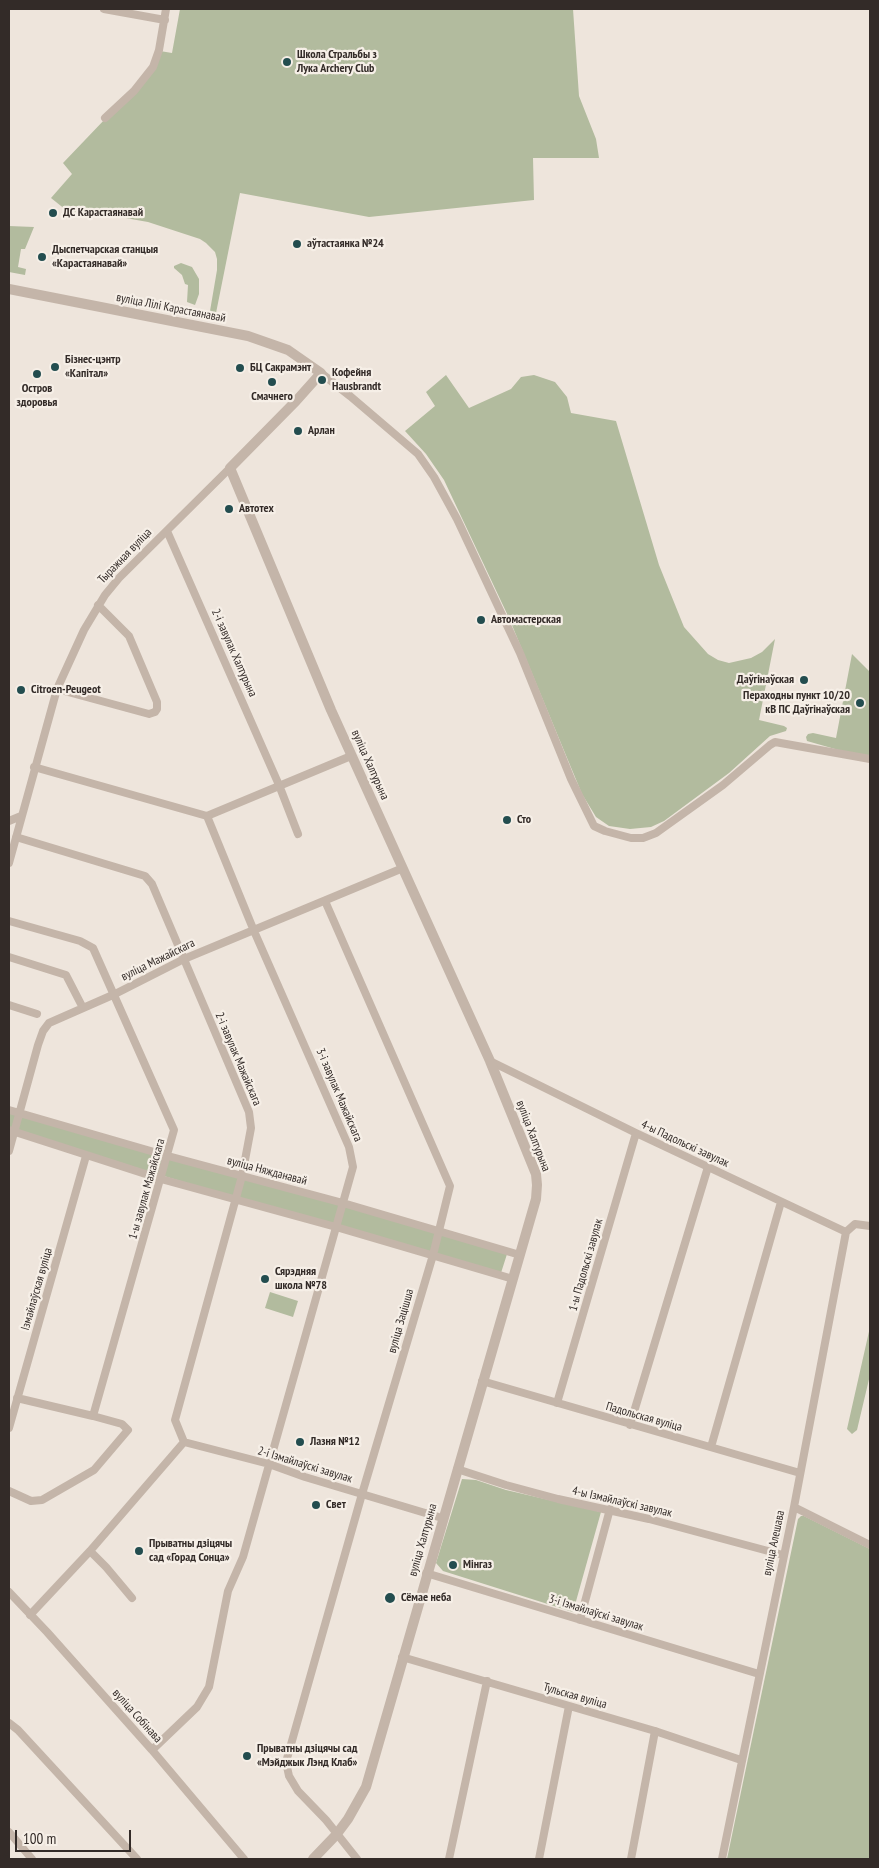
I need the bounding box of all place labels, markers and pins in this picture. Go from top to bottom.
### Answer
place label: Школа Стральбы з Лука Archery Club [297,48,377,76]
marker: Школа Стральбы з Лука Archery Club [281,56,293,68]
place label: ДС Карастаянавай [63,206,143,220]
marker: ДС Карастаянавай [47,207,59,219]
place label: аўтастаянка №24 [307,237,384,251]
marker: аўтастаянка №24 [291,238,303,250]
place label: Дыспетчарская станцыя «Карастаянавай» [52,243,158,271]
marker: Дыспетчарская станцыя «Карастаянавай» [36,251,48,263]
place label: Бізнес-цэнтр «Капітал» [65,353,121,381]
marker: Бізнес-цэнтр «Капітал» [49,361,61,373]
place label: БЦ Сакрамэнт [250,361,311,375]
marker: БЦ Сакрамэнт [234,362,246,374]
place label: Кофейня Hausbrandt [332,366,381,394]
marker: Остров здоровья [31,368,43,380]
marker: Кофейня Hausbrandt [316,374,328,386]
marker: Смачнего [266,376,278,388]
place label: Остров здоровья [17,382,57,410]
place label: Смачнего [251,390,293,404]
place label: Арлан [308,424,335,438]
marker: Арлан [292,425,304,437]
place label: Автотех [239,502,274,516]
marker: Автотех [223,503,235,515]
place label: Автомастерская [491,613,561,627]
marker: Автомастерская [475,614,487,626]
place label: Даўгінаўская [737,673,794,687]
marker: Даўгінаўская [798,674,810,686]
place label: Citroen-Peugeot [31,683,101,697]
marker: Citroen-Peugeot [15,684,27,696]
place label: Пераходны пункт 10/20 кВ ПС Даўгінаўская [743,689,850,717]
marker: Пераходны пункт 10/20 кВ ПС Даўгінаўская [854,697,866,709]
place label: Сто [517,813,531,827]
marker: Сто [501,814,513,826]
place label: Сярэдняя школа №78 [275,1265,327,1293]
marker: Сярэдняя школа №78 [259,1273,271,1285]
place label: Лазня №12 [310,1435,360,1449]
marker: Лазня №12 [294,1436,306,1448]
place label: Свет [326,1498,346,1512]
marker: Свет [310,1499,322,1511]
place label: Прыватны дзіцячы сад «Горад Сонца» [149,1537,232,1565]
marker: Прыватны дзіцячы сад «Горад Сонца» [133,1545,145,1557]
place label: Мінгаз [463,1558,492,1572]
marker: Мінгаз [447,1559,459,1571]
marker: Сёмае неба [383,1591,397,1605]
place label: Сёмае неба [401,1591,451,1605]
place label: Прыватны дзіцячы сад «Мэйджык Лэнд Клаб» [257,1742,357,1770]
marker: Прыватны дзіцячы сад «Мэйджык Лэнд Клаб» [241,1750,253,1762]

